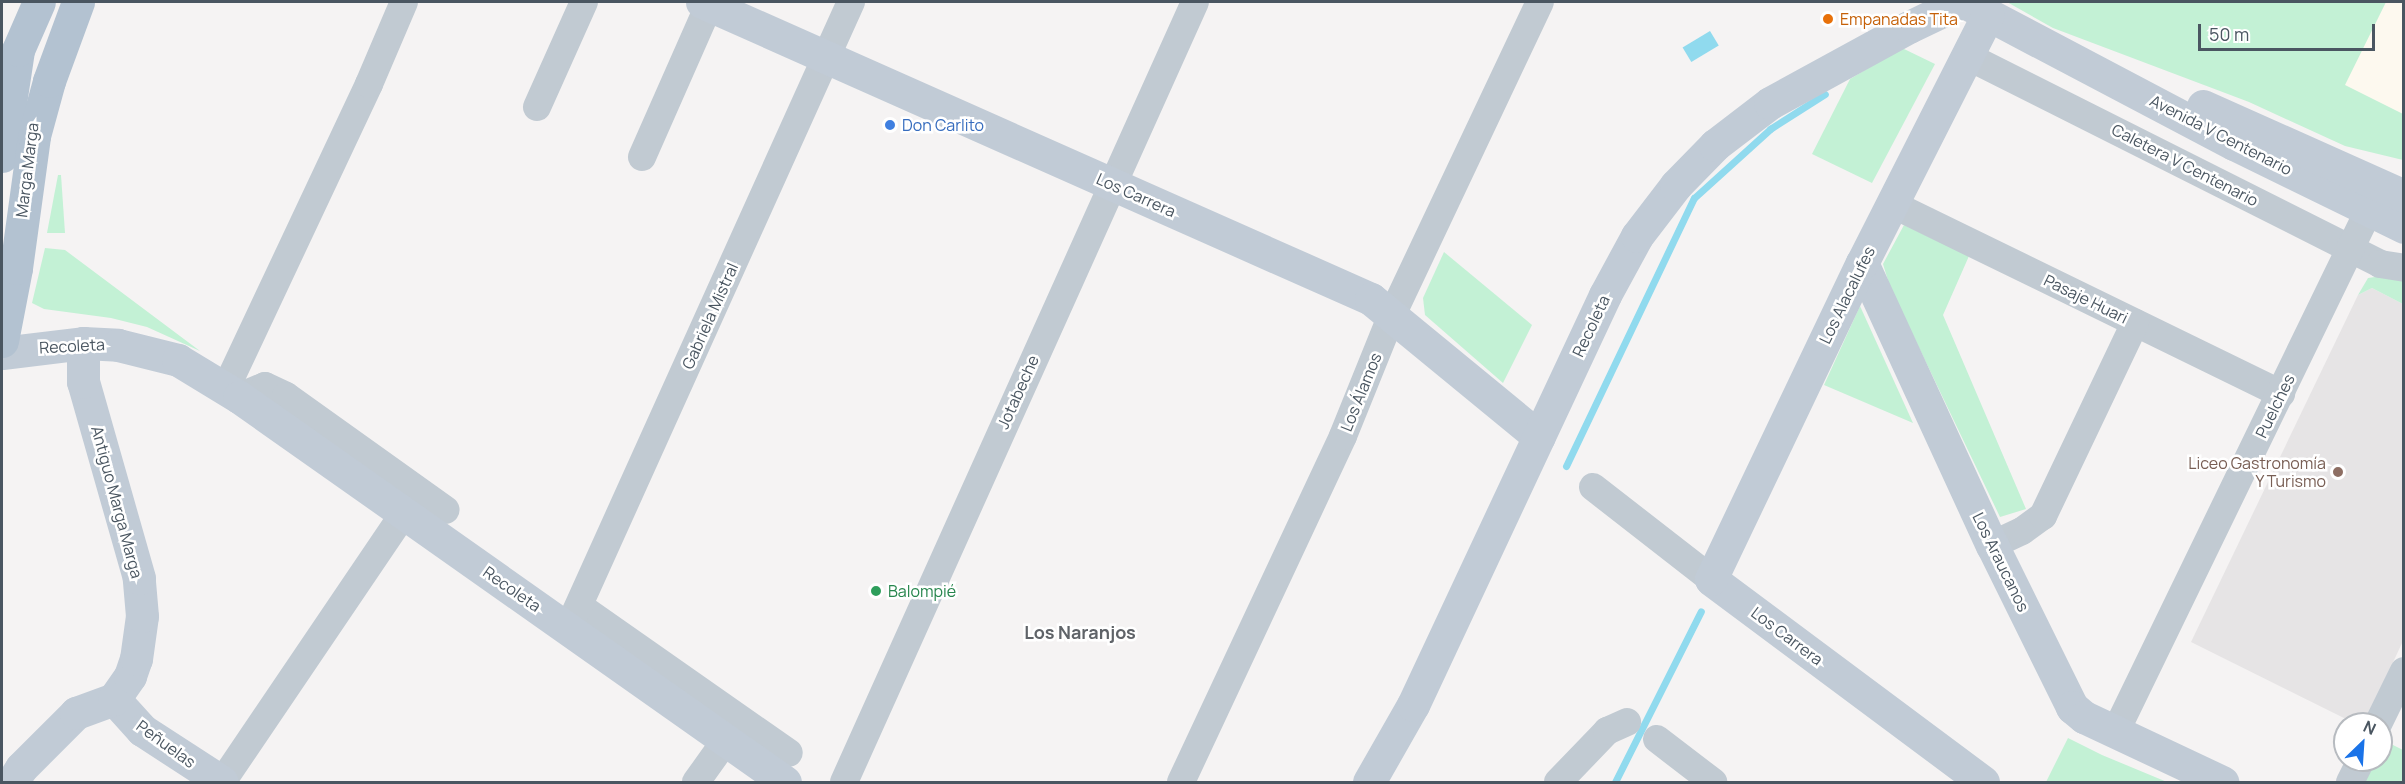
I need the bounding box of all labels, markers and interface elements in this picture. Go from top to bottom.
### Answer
place label: Empanadas Tita [1840,9,1958,29]
marker: Empanadas Tita [1821,12,1835,26]
scale bar [2201,12,2378,50]
text: 50 m [2209,22,2249,46]
street label: Avenida V Centenario [2147,91,2295,179]
place label: Don Carlito [902,115,984,135]
marker: Don Carlito [883,118,897,132]
street label: Caletera V Centenario [2109,120,2261,210]
street label: Marga Marga [12,121,42,219]
street label: Los Carrera [1093,169,1179,221]
street label: Los Alacalufes [1815,243,1879,347]
street label: Gabriela Mistral [678,260,742,372]
street label: Pasaje Huari [2041,270,2131,328]
street label: Recoleta [1568,292,1614,360]
street label: Recoleta [39,335,105,357]
street label: Los Álamos [1337,350,1385,434]
street label: Jotabeche [993,352,1043,432]
street label: Puelches [2251,371,2299,441]
street label: Antiguo Marga Marga [87,424,147,580]
place label: Liceo Gastronomía Y Turismo [2188,453,2326,491]
marker: Liceo Gastronomía Y Turismo [2331,465,2345,479]
street label: Los Araucanos [1969,509,2033,615]
street label: Recoleta [480,562,544,616]
place label: Balompié [888,581,956,601]
marker: Balompié [869,584,883,598]
street label: Los Carrera [1747,603,1827,669]
district label: Los Naranjos [1024,621,1136,643]
north arrow [2333,712,2393,772]
text: N [2360,715,2380,740]
street label: Peñuelas [133,716,199,772]

